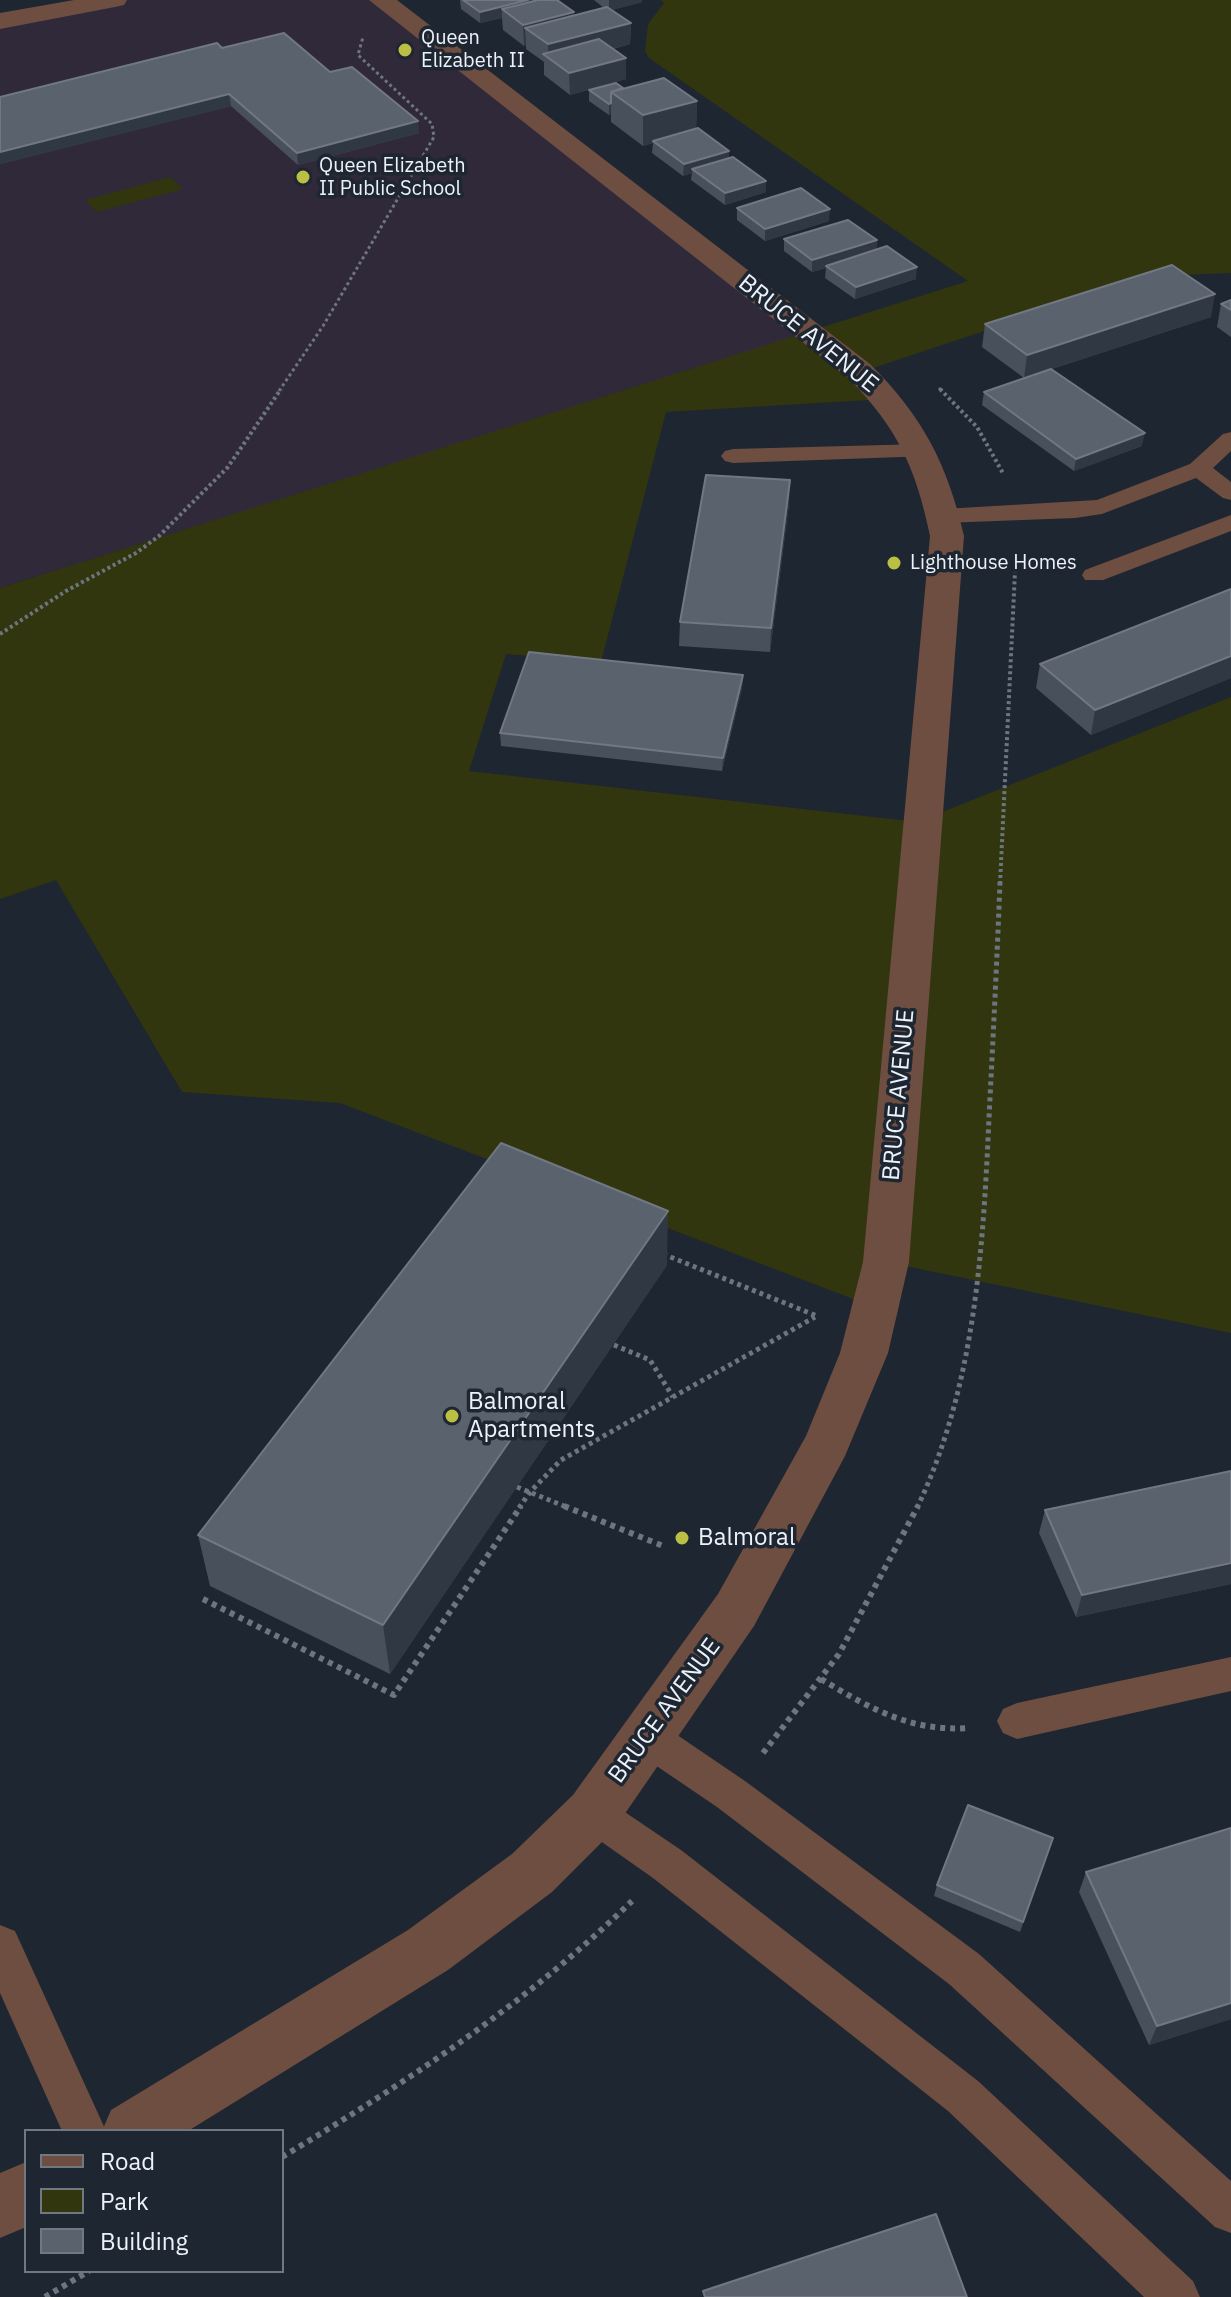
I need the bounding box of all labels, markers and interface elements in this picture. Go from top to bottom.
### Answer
place label: Queen Elizabeth II [421,26,525,73]
marker: Queen Elizabeth II [396,41,414,59]
place label: Queen Elizabeth II Public School [319,154,466,201]
marker: Queen Elizabeth II Public School [294,168,312,186]
street label: BRUCE AVENUE [732,269,884,399]
place label: Lighthouse Homes [910,551,1077,575]
marker: Lighthouse Homes [885,554,903,572]
street label: BRUCE AVENUE [877,1008,921,1182]
place label: Balmoral Apartments [468,1388,595,1444]
marker: Balmoral Apartments [443,1407,461,1425]
place label: Balmoral [698,1524,795,1552]
marker: Balmoral [673,1529,691,1547]
street label: BRUCE AVENUE [603,1633,727,1789]
legend [24,2129,284,2273]
text: Road [100,2145,155,2177]
text: Park [100,2185,149,2217]
text: Building [100,2225,188,2257]

